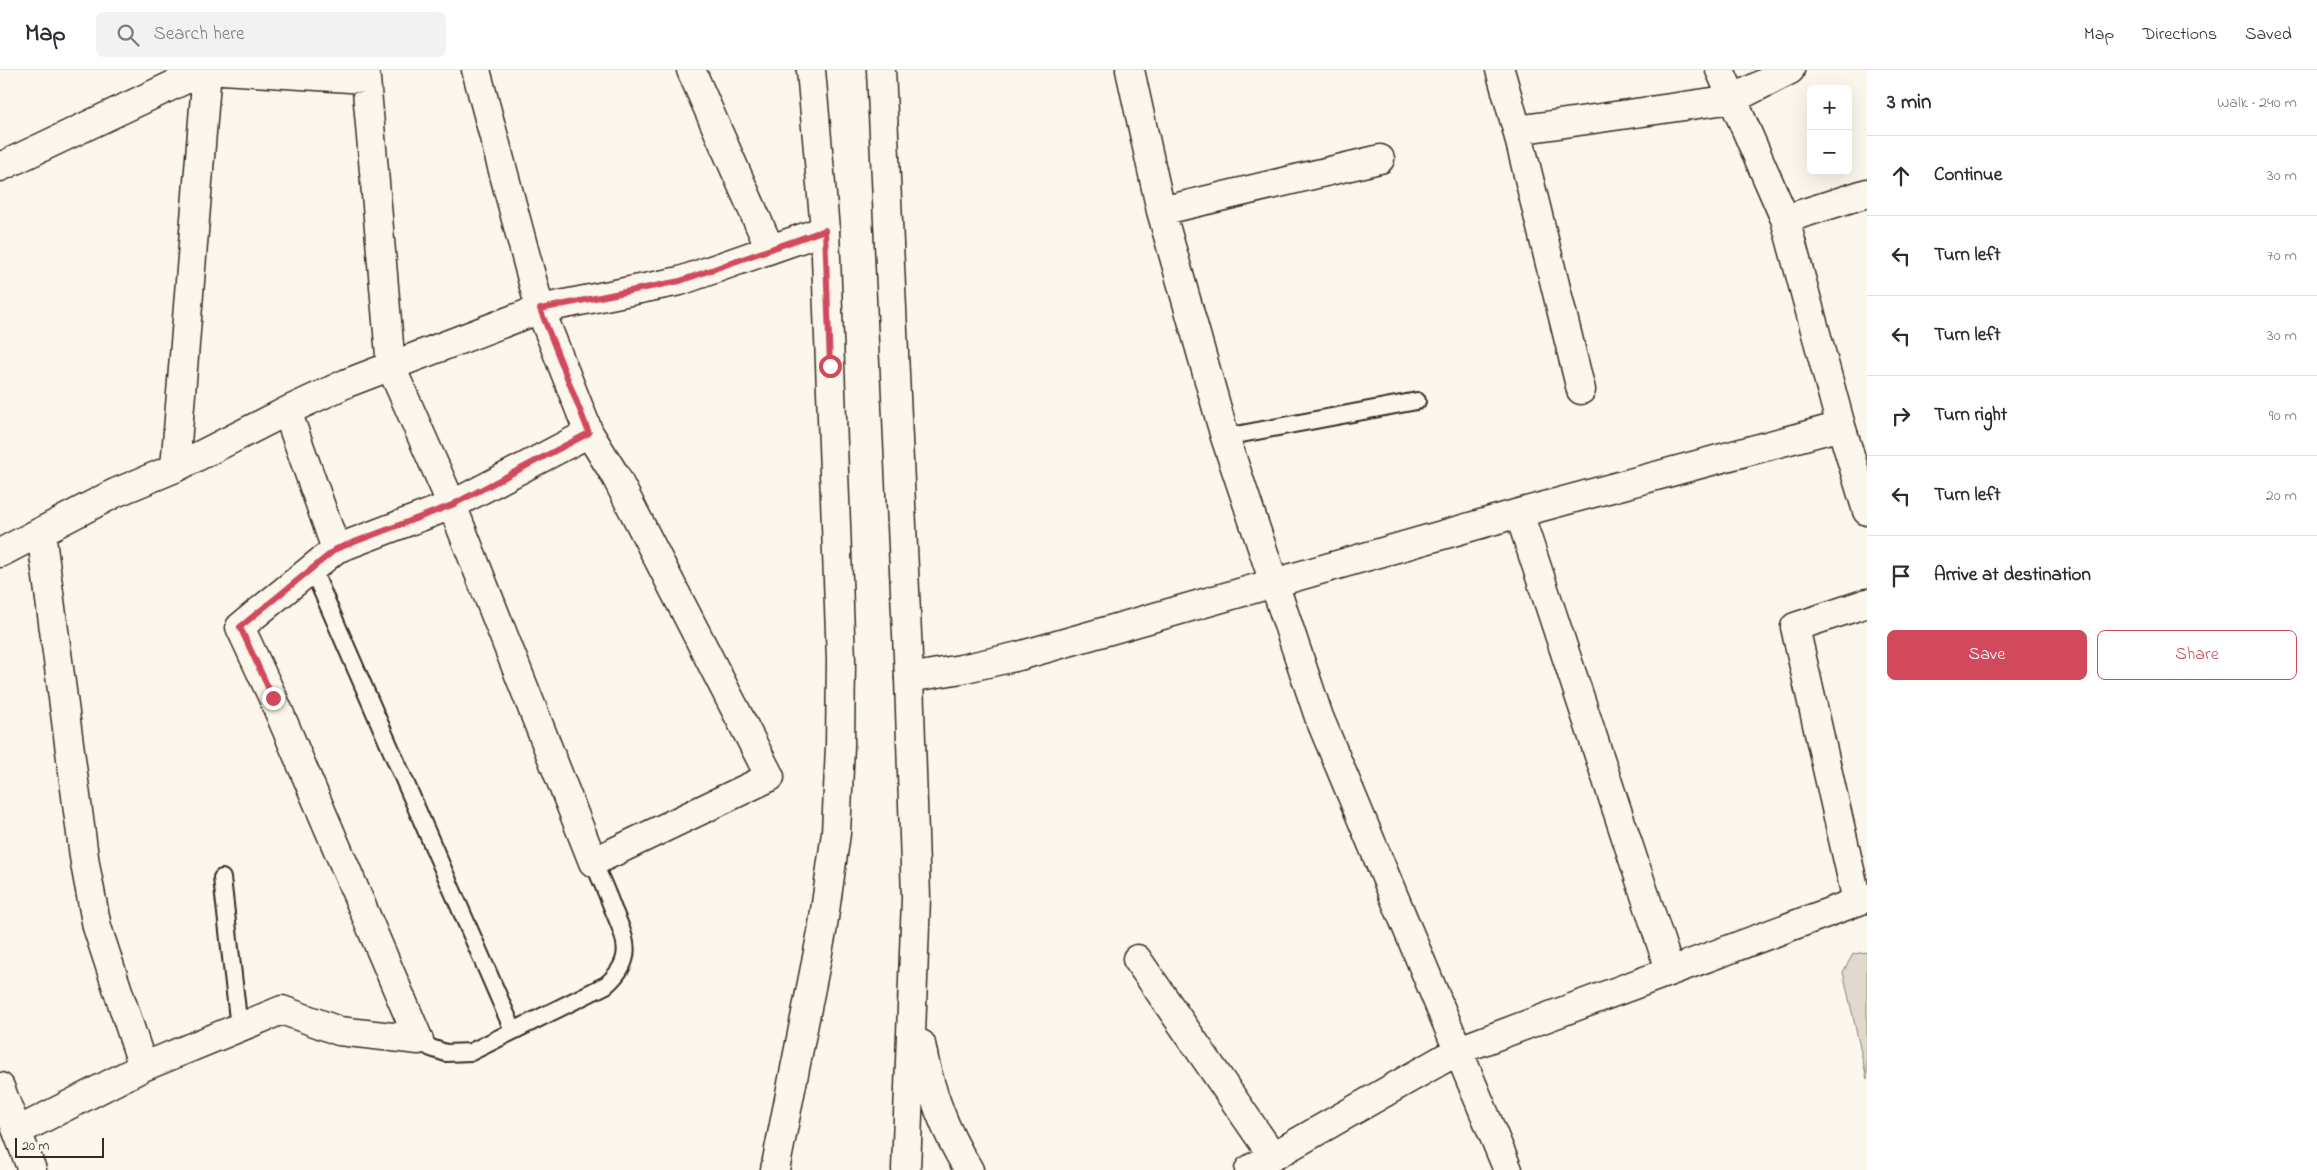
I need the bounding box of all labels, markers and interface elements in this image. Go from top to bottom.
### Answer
search box [96,12,446,57]
text: Map [25,17,66,52]
icon: search [114,21,142,49]
text: Search here [154,21,245,48]
text: Map [2084,22,2114,48]
text: Directions [2142,22,2217,48]
text: Saved [2245,22,2292,48]
map controls [1807,85,1852,175]
button: + [1807,85,1852,130]
text: 3 min [1887,88,1931,118]
text: Walk · 240 m [2217,91,2297,115]
button: − [1807,130,1852,175]
icon: ahead [1887,162,1915,190]
text: Continue [1934,162,2002,189]
text: 30 m [2267,164,2297,188]
icon: left [1887,242,1915,270]
text: Turn left [1934,242,2001,269]
text: 70 m [2267,244,2297,268]
icon: left [1887,322,1915,350]
text: Turn left [1934,322,2001,349]
text: 30 m [2267,324,2297,348]
route start [819,355,842,378]
icon: right [1887,402,1915,430]
text: Turn right [1934,402,2007,429]
text: 90 m [2269,404,2297,428]
icon: left [1887,482,1915,510]
text: Turn left [1934,482,2001,509]
text: 20 m [2266,484,2297,508]
icon: arrive [1887,562,1915,590]
text: Arrive at destination [1934,562,2091,589]
button: Save [1887,630,2087,680]
button: Share [2097,630,2297,680]
route end [262,687,285,710]
scale bar [15,1135,104,1158]
text: 20 m [22,1136,49,1157]

